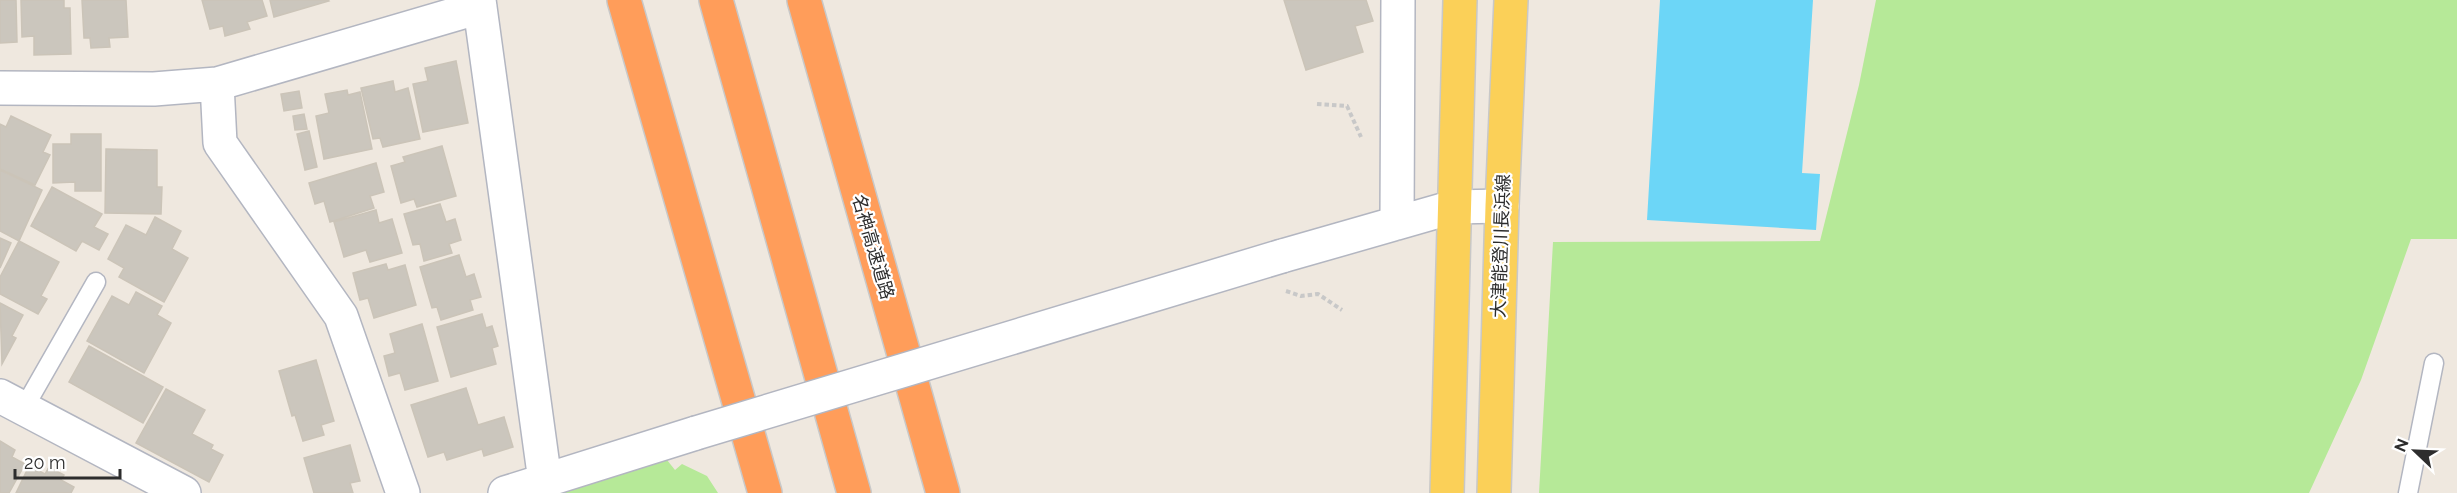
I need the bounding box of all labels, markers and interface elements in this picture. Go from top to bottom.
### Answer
street label: 大津能登川長浜線 [1487,174,1514,318]
street label: 名神高速道路 [849,192,898,302]
north arrow [2385,421,2445,481]
text: N [2391,436,2413,455]
scale bar [15,442,120,480]
text: 20 m [24,452,66,473]

